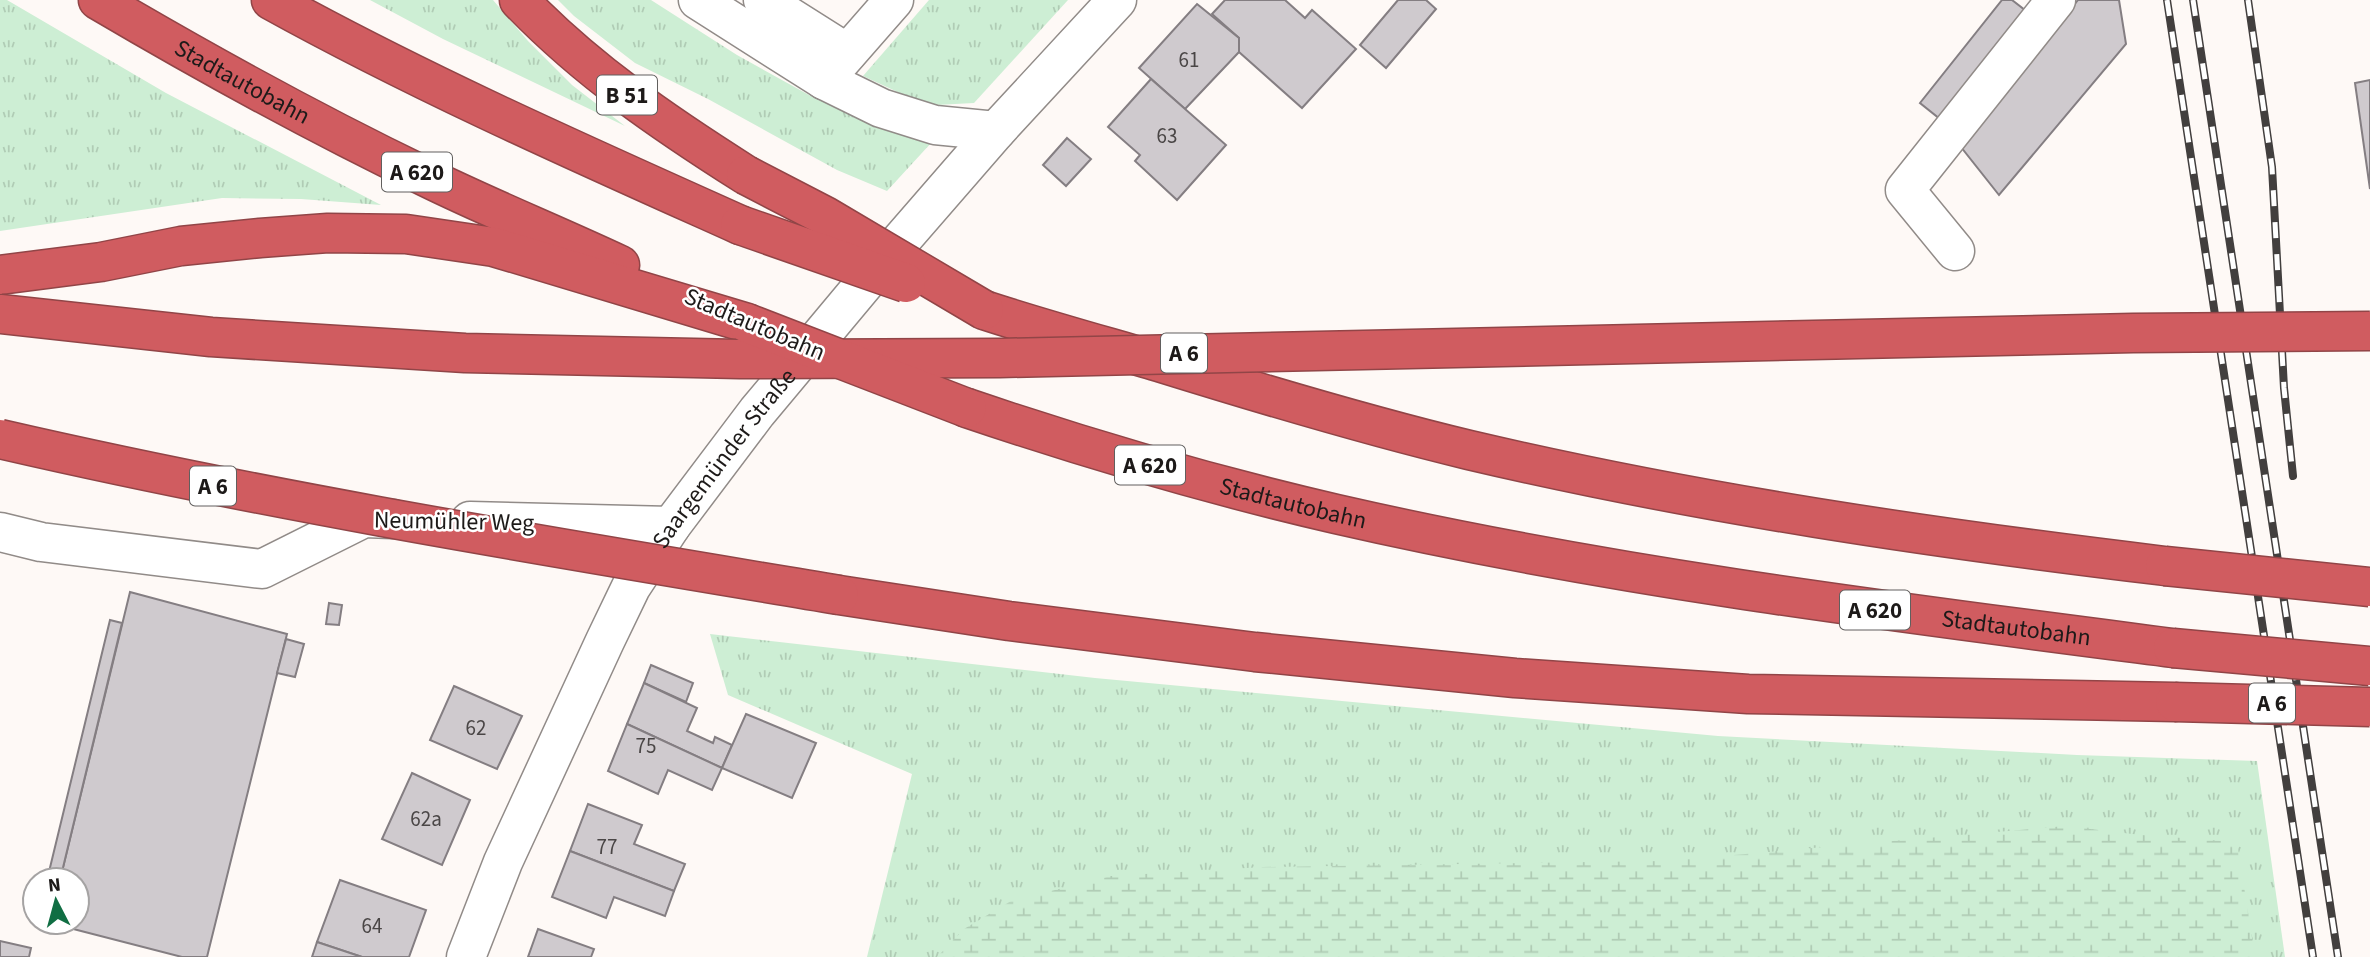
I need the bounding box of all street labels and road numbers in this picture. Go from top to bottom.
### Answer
street label: Stadtautobahn [168,31,316,134]
road number: B 51 [597,76,657,114]
road number: A 620 [382,153,452,192]
street label: Stadtautobahn [679,279,831,370]
road number: A 6 [1161,334,1207,372]
street label: Saargemünder Straße [644,361,805,556]
road number: A 620 [1115,446,1185,485]
road number: A 6 [190,466,236,506]
street label: Stadtautobahn [1216,469,1370,538]
street label: Neumühler Weg [374,503,534,540]
road number: A 620 [1840,590,1910,630]
street label: Stadtautobahn [1939,601,2093,655]
road number: A 6 [2249,684,2295,722]

